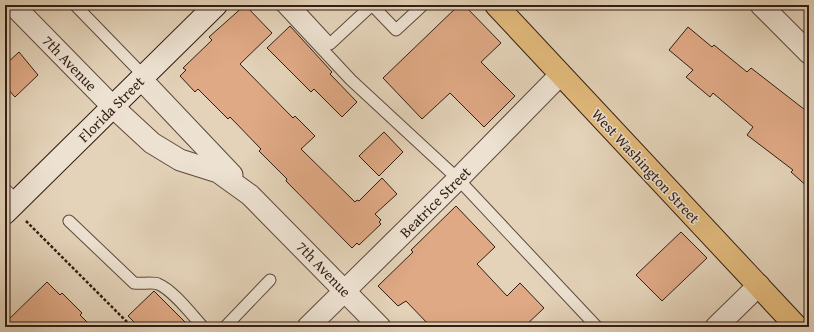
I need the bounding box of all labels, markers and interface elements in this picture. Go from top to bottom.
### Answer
street label: 7th Avenue [38,30,102,96]
street label: Florida Street [73,71,149,147]
street label: West Washington Street [587,104,705,229]
street label: Beatrice Street [395,161,476,242]
street label: 7th Avenue [292,236,356,302]

